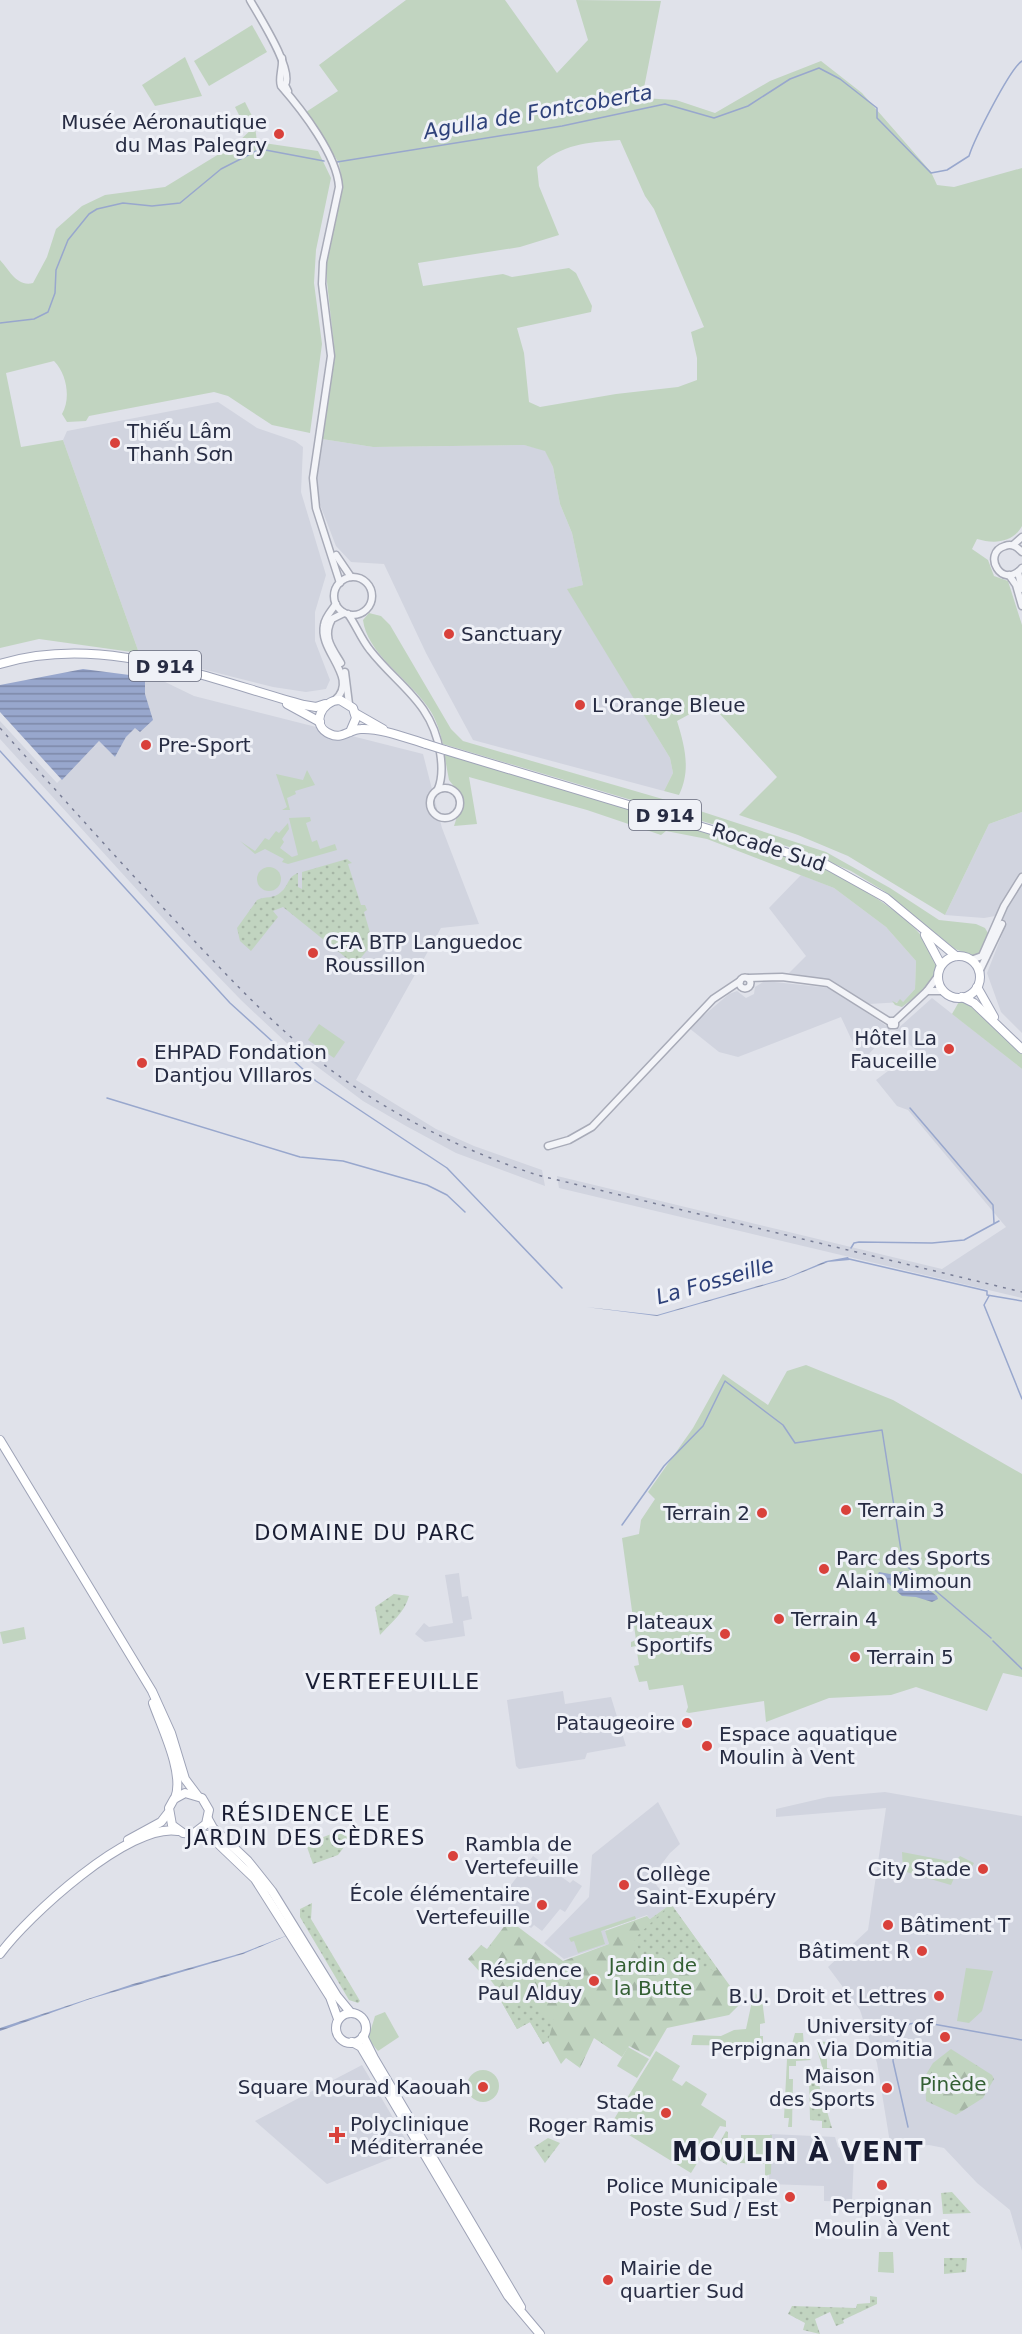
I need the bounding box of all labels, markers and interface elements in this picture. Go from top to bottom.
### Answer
water label: Agulla de Fontcoberta [420,80,654,144]
place label: Musée Aéronautique du Mas Palegry [61,110,267,157]
marker: Musée Aéronautique du Mas Palegry [272,127,286,141]
place label: Thiếu Lâm Thanh Sơn [126,419,233,466]
marker: Thiếu Lâm Thanh Sơn [108,436,122,450]
place label: Sanctuary [461,622,563,646]
marker: Sanctuary [442,627,456,641]
road number: D 914 [129,651,201,681]
place label: L'Orange Bleue [592,693,745,717]
marker: L'Orange Bleue [573,698,587,712]
place label: Pre-Sport [158,733,251,757]
marker: Pre-Sport [139,738,153,752]
road number: D 914 [629,800,701,830]
street label: Rocade Sud [709,817,829,877]
place label: CFA BTP Languedoc Roussillon [325,930,523,977]
marker: CFA BTP Languedoc Roussillon [306,946,320,960]
place label: Hôtel La Fauceille [850,1026,937,1073]
place label: EHPAD Fondation Dantjou VIllaros [154,1040,327,1087]
marker: Hôtel La Fauceille [942,1042,956,1056]
marker: EHPAD Fondation Dantjou VIllaros [135,1056,149,1070]
water label: La Fosseille [653,1253,777,1309]
place label: Terrain 3 [857,1498,945,1522]
place label: Terrain 2 [662,1501,750,1525]
marker: Terrain 3 [839,1503,853,1517]
marker: Terrain 2 [755,1506,769,1520]
district label: DOMAINE DU PARC [254,1521,476,1545]
place label: Parc des Sports Alain Mimoun [836,1546,990,1593]
marker: Parc des Sports Alain Mimoun [817,1562,831,1576]
place label: Terrain 4 [790,1607,878,1631]
place label: Plateaux Sportifs [626,1610,713,1657]
marker: Terrain 4 [772,1612,786,1626]
marker: Plateaux Sportifs [718,1627,732,1641]
place label: Terrain 5 [866,1645,954,1669]
marker: Terrain 5 [848,1650,862,1664]
district label: VERTEFEUILLE [305,1669,481,1694]
place label: Pataugeoire [556,1711,675,1735]
marker: Pataugeoire [680,1716,694,1730]
place label: Espace aquatique Moulin à Vent [719,1722,898,1769]
marker: Espace aquatique Moulin à Vent [700,1739,714,1753]
district label: RÉSIDENCE LE JARDIN DES CÈDRES [184,1801,426,1850]
place label: Rambla de Vertefeuille [465,1832,579,1879]
marker: Rambla de Vertefeuille [446,1849,460,1863]
place label: City Stade [868,1857,971,1881]
place label: Collège Saint-Exupéry [636,1862,777,1909]
marker: City Stade [976,1862,990,1876]
marker: Collège Saint-Exupéry [617,1878,631,1892]
place label: École élémentaire Vertefeuille [350,1882,530,1929]
marker: École élémentaire Vertefeuille [535,1898,549,1912]
place label: Bâtiment T [900,1913,1011,1937]
marker: Bâtiment T [881,1918,895,1932]
place label: Bâtiment R [798,1939,910,1963]
marker: Bâtiment R [915,1944,929,1958]
park label: Jardin de la Butte [607,1953,697,2000]
place label: Résidence Paul Alduy [478,1958,582,2005]
marker: Résidence Paul Alduy [587,1974,601,1988]
place label: B.U. Droit et Lettres [729,1984,927,2008]
marker: B.U. Droit et Lettres [932,1989,946,2003]
place label: University of Perpignan Via Domitia [710,2014,934,2061]
marker: University of Perpignan Via Domitia [938,2030,952,2044]
place label: Maison des Sports [769,2064,875,2111]
park label: Pinède [919,2072,987,2096]
place label: Square Mourad Kaouah [238,2075,471,2099]
marker: Square Mourad Kaouah [476,2080,490,2094]
marker: Maison des Sports [880,2081,894,2095]
place label: Stade Roger Ramis [528,2090,654,2137]
marker: Stade Roger Ramis [659,2106,673,2120]
place label: Polyclinique Méditerranée [350,2112,484,2159]
marker: Polyclinique Méditerranée [328,2126,346,2144]
district label: MOULIN À VENT [672,2136,924,2167]
place label: Police Municipale Poste Sud / Est [606,2174,778,2221]
marker: Perpignan Moulin à Vent [875,2178,889,2192]
marker: Police Municipale Poste Sud / Est [783,2190,797,2204]
place label: Perpignan Moulin à Vent [814,2194,950,2241]
place label: Mairie de quartier Sud [620,2256,744,2303]
marker: Mairie de quartier Sud [601,2273,615,2287]

